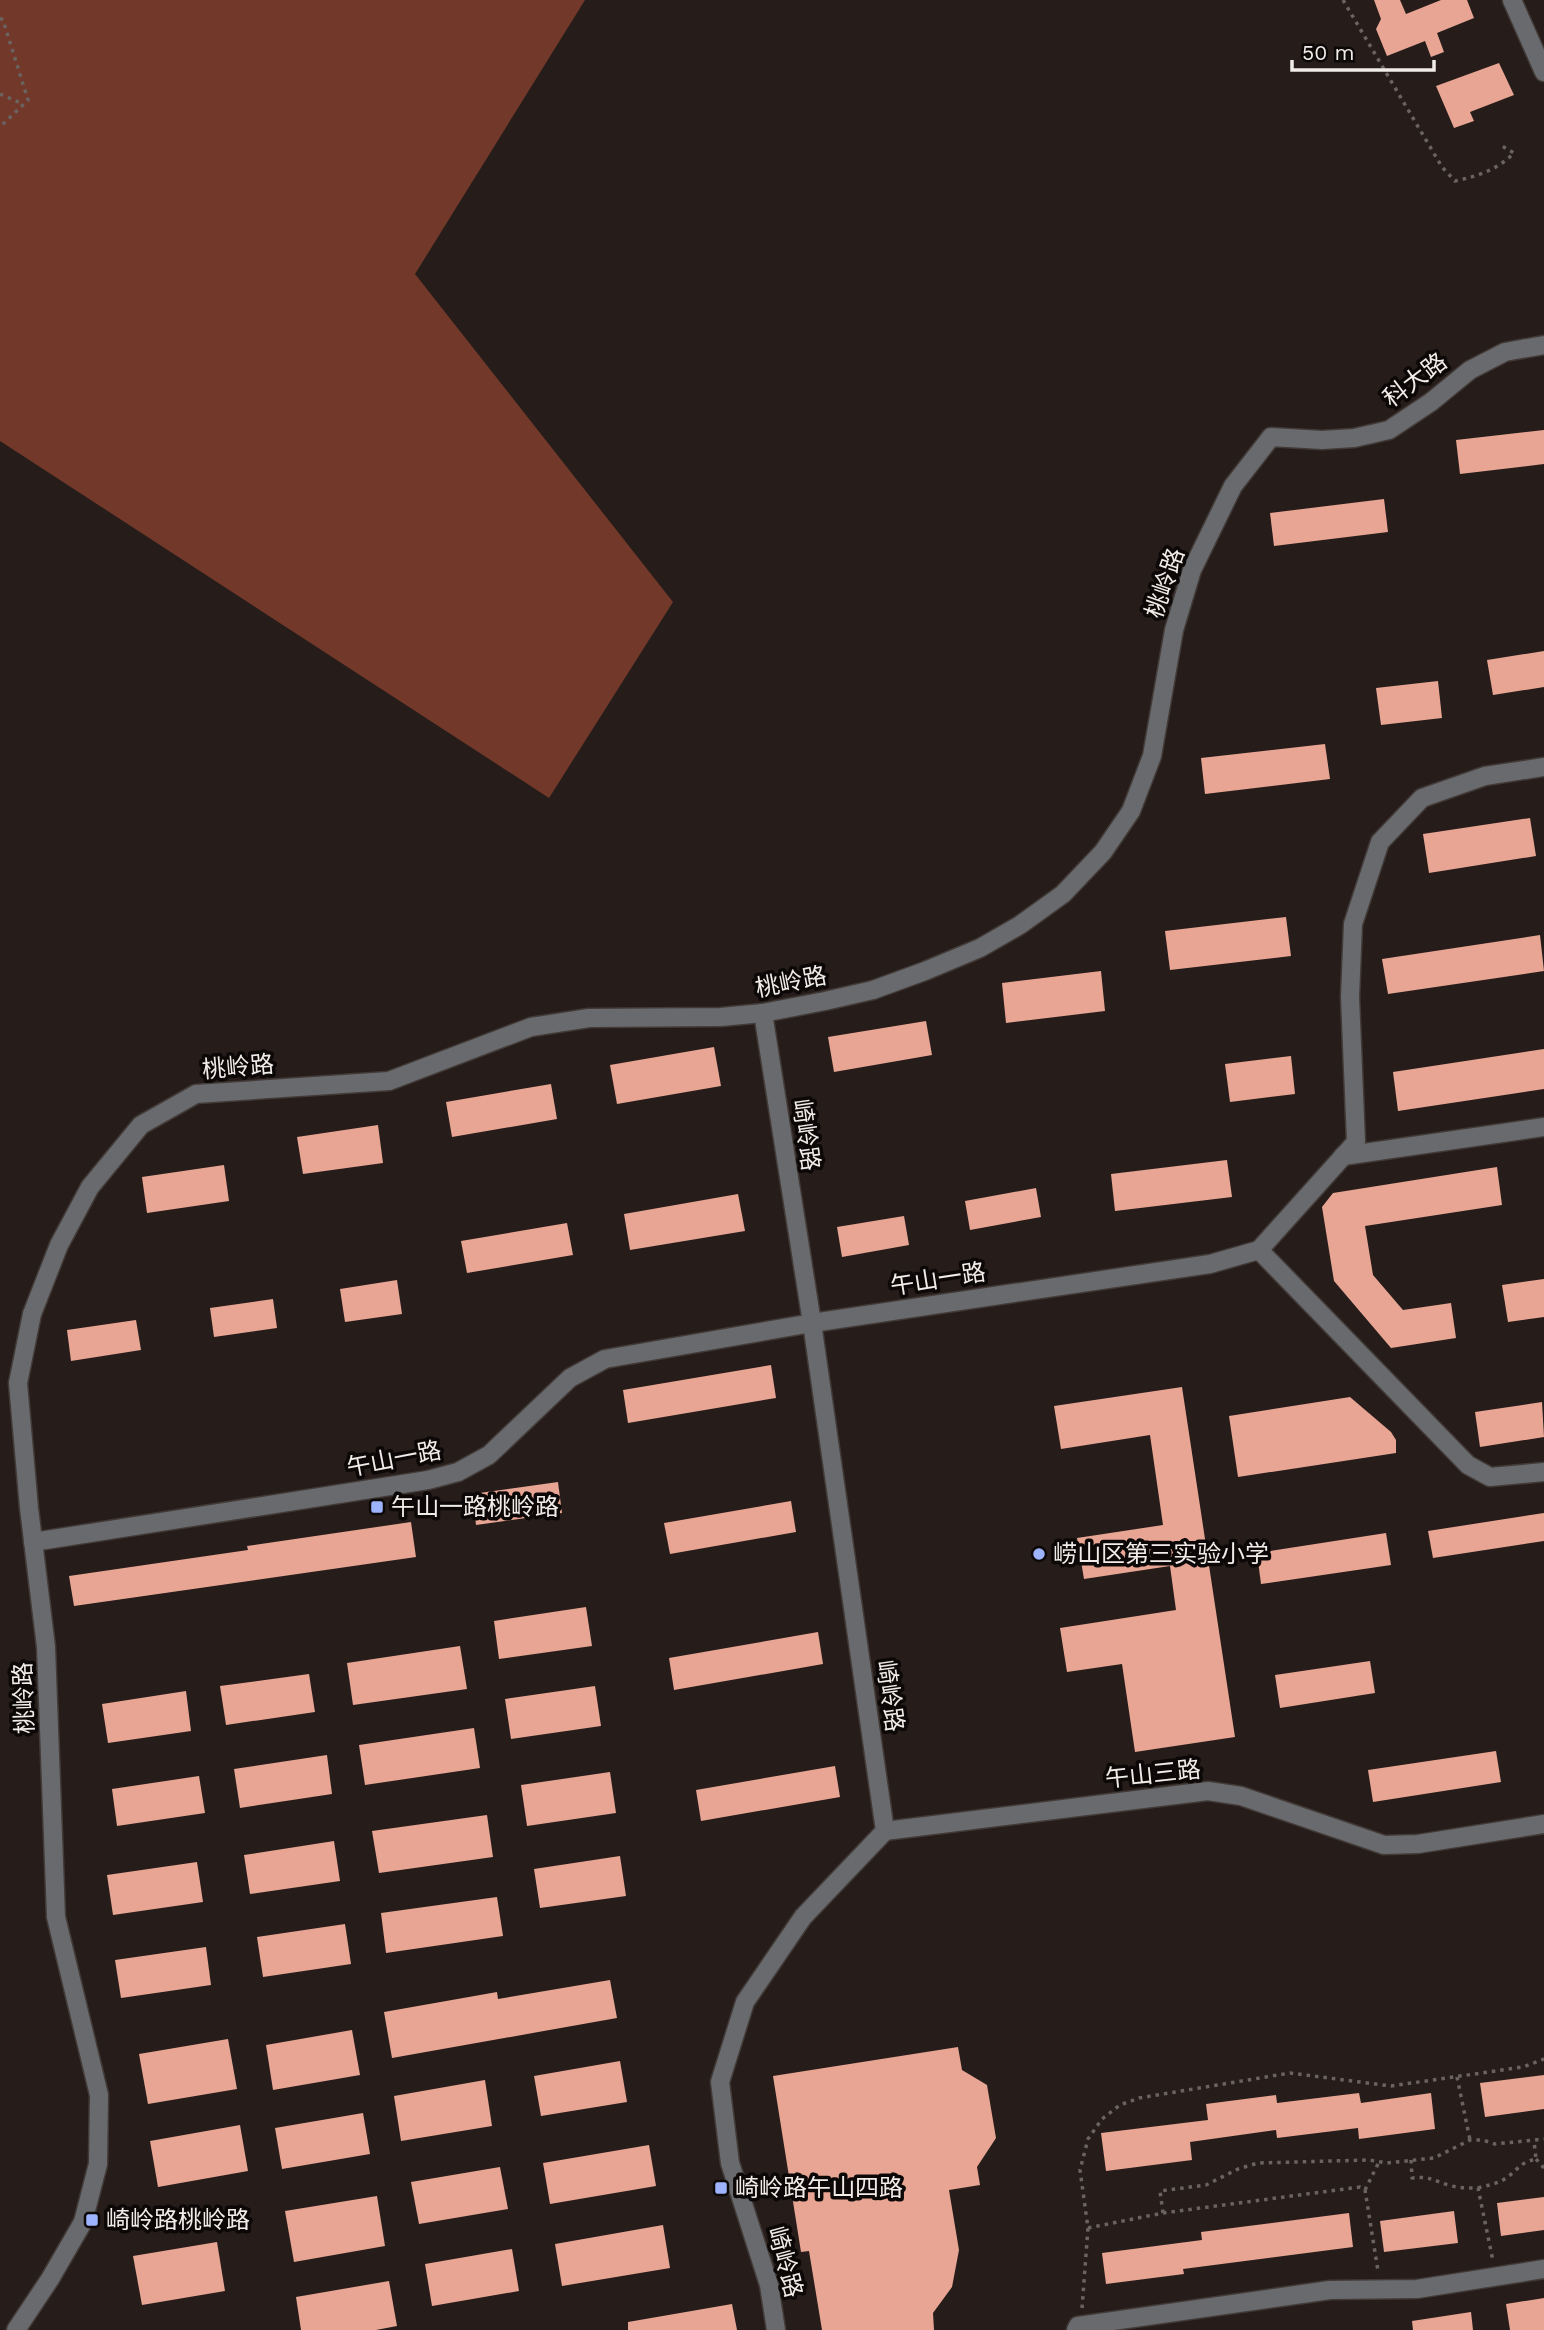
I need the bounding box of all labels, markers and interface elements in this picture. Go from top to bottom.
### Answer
scale bar [1292,28,1434,72]
text: 50 m [1302,40,1354,65]
street label: 科大路 [1378,347,1452,413]
street label: 桃岭路 [1140,544,1190,622]
street label: 桃岭路 [753,961,829,1003]
street label: 桃岭路 [201,1050,275,1084]
street label: 崎岭路 [787,1097,825,1173]
street label: 午山一路 [888,1258,988,1300]
street label: 午山一路 [344,1436,444,1482]
place label: 午山一路桃岭路 [391,1493,559,1521]
marker: 午山一路桃岭路 [369,1499,385,1515]
place label: 崂山区第三实验小学 [1053,1540,1269,1568]
marker: 崂山区第三实验小学 [1031,1546,1047,1562]
street label: 崎岭路 [871,1658,909,1734]
street label: 桃岭路 [9,1662,39,1734]
street label: 午山三路 [1104,1755,1202,1793]
place label: 崎岭路午山四路 [735,2174,903,2202]
marker: 崎岭路午山四路 [713,2180,729,2196]
place label: 崎岭路桃岭路 [106,2206,250,2234]
marker: 崎岭路桃岭路 [84,2212,100,2228]
street label: 崎岭路 [762,2224,808,2300]

